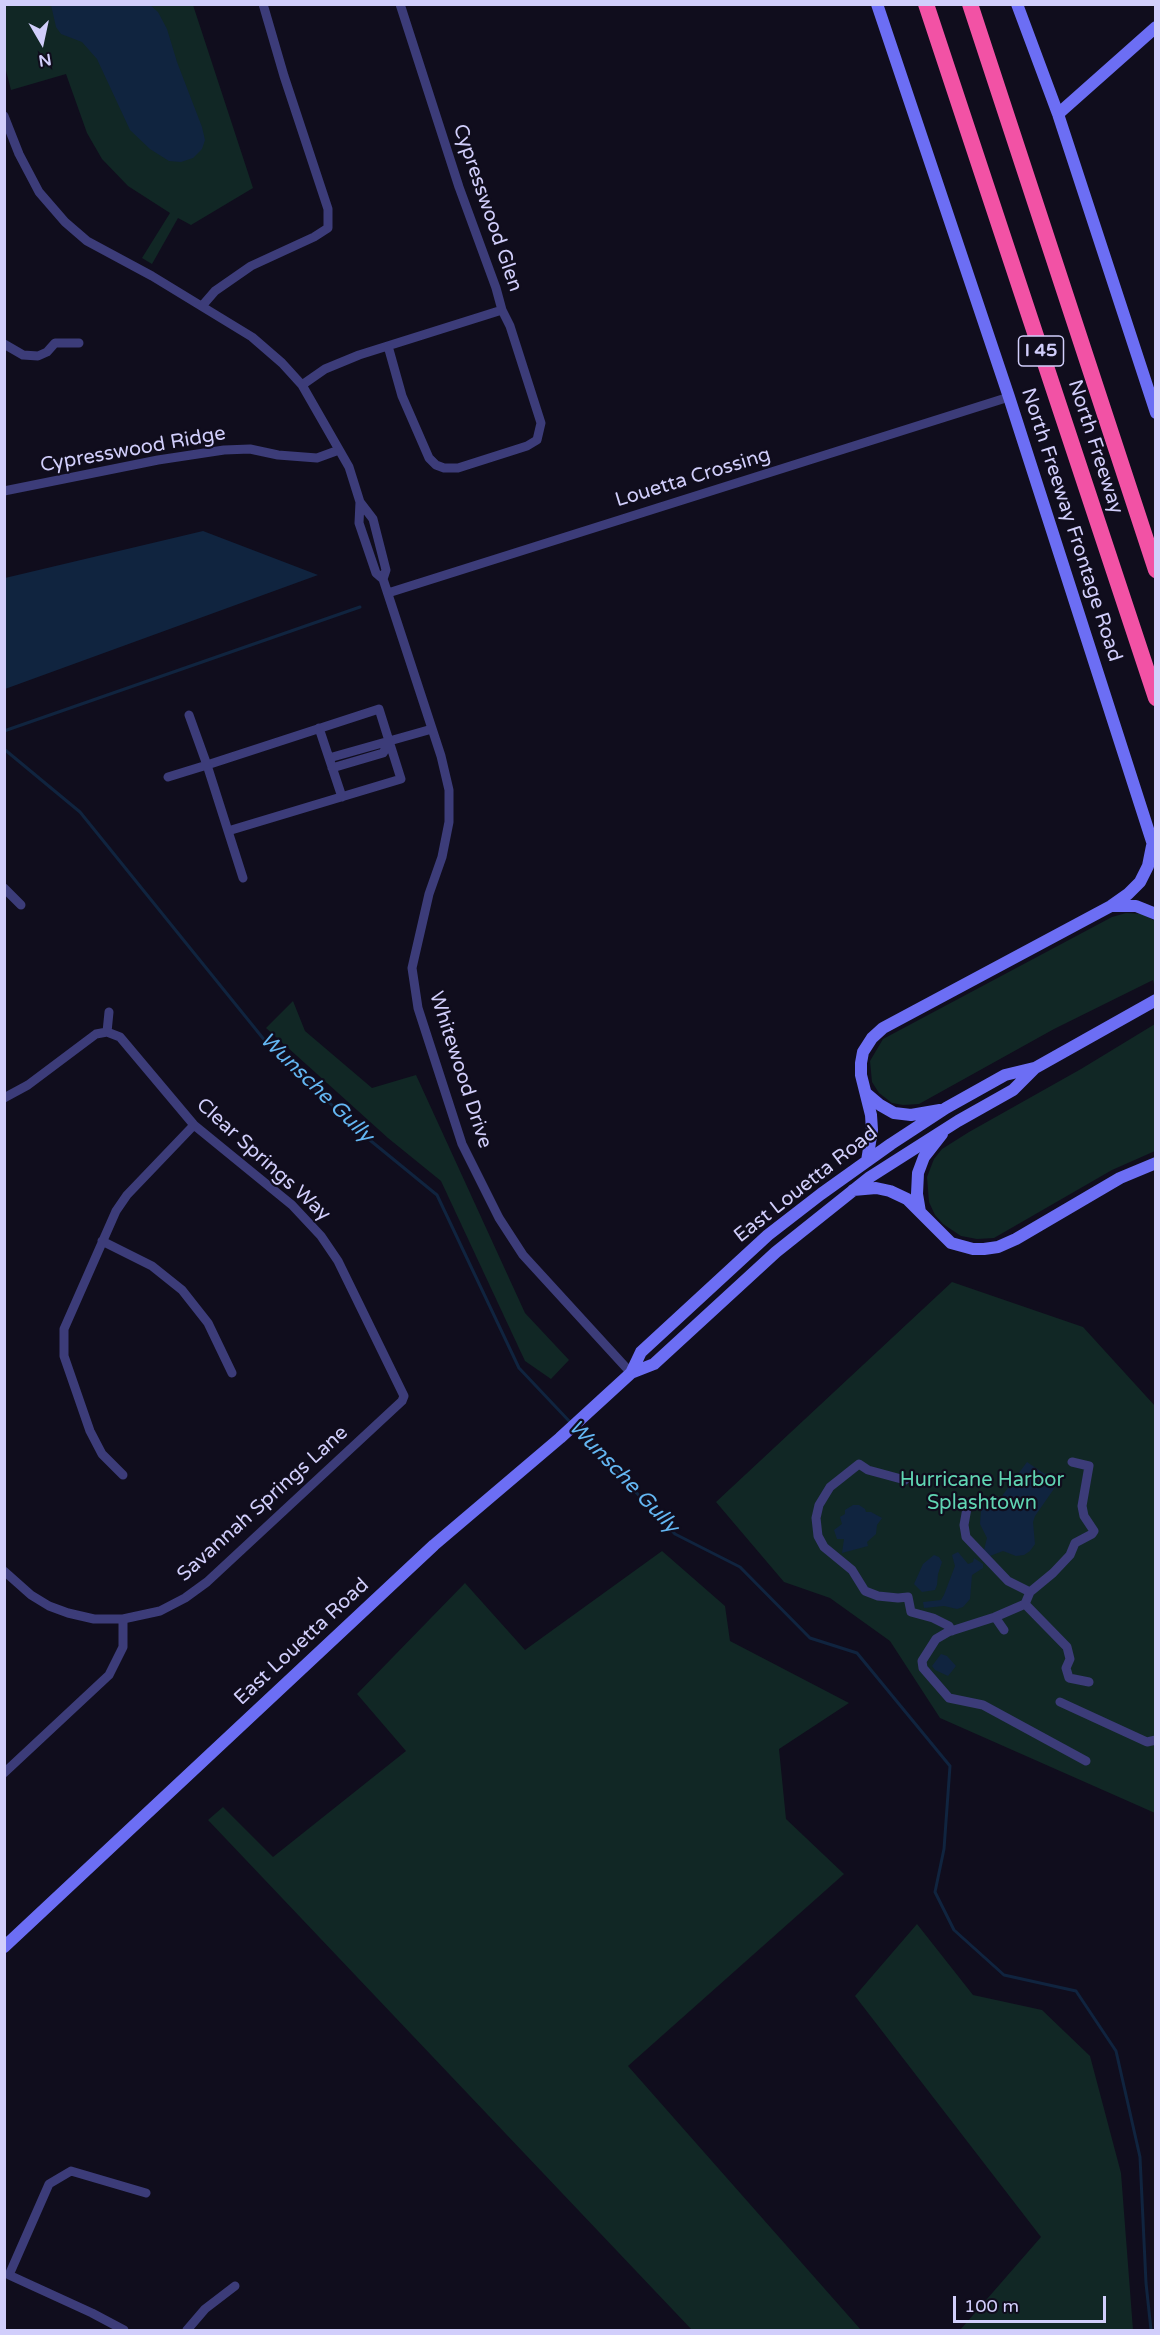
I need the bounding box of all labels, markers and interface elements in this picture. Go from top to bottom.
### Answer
north arrow [12,12,72,72]
text: N [37,49,53,71]
street label: Cypresswood Glen [447,121,527,295]
road number: I 45 [1018,336,1064,366]
street label: North Freeway [1062,377,1128,517]
street label: North Freeway Frontage Road [1015,385,1127,665]
street label: Cypresswood Ridge [39,422,227,478]
street label: Louetta Crossing [612,443,774,513]
street label: Whitewood Drive [423,989,497,1151]
water label: Wunsche Gully [254,1028,378,1148]
street label: Clear Springs Way [191,1093,335,1227]
street label: East Louetta Road [730,1122,882,1248]
water label: Wunsche Gully [563,1415,683,1539]
street label: Savannah Springs Lane [173,1421,353,1587]
park label: Hurricane Harbor Splashtown [900,1469,1064,1516]
street label: East Louetta Road [230,1573,374,1711]
scale bar [956,2284,1109,2322]
text: 100 m [964,2295,1019,2317]

